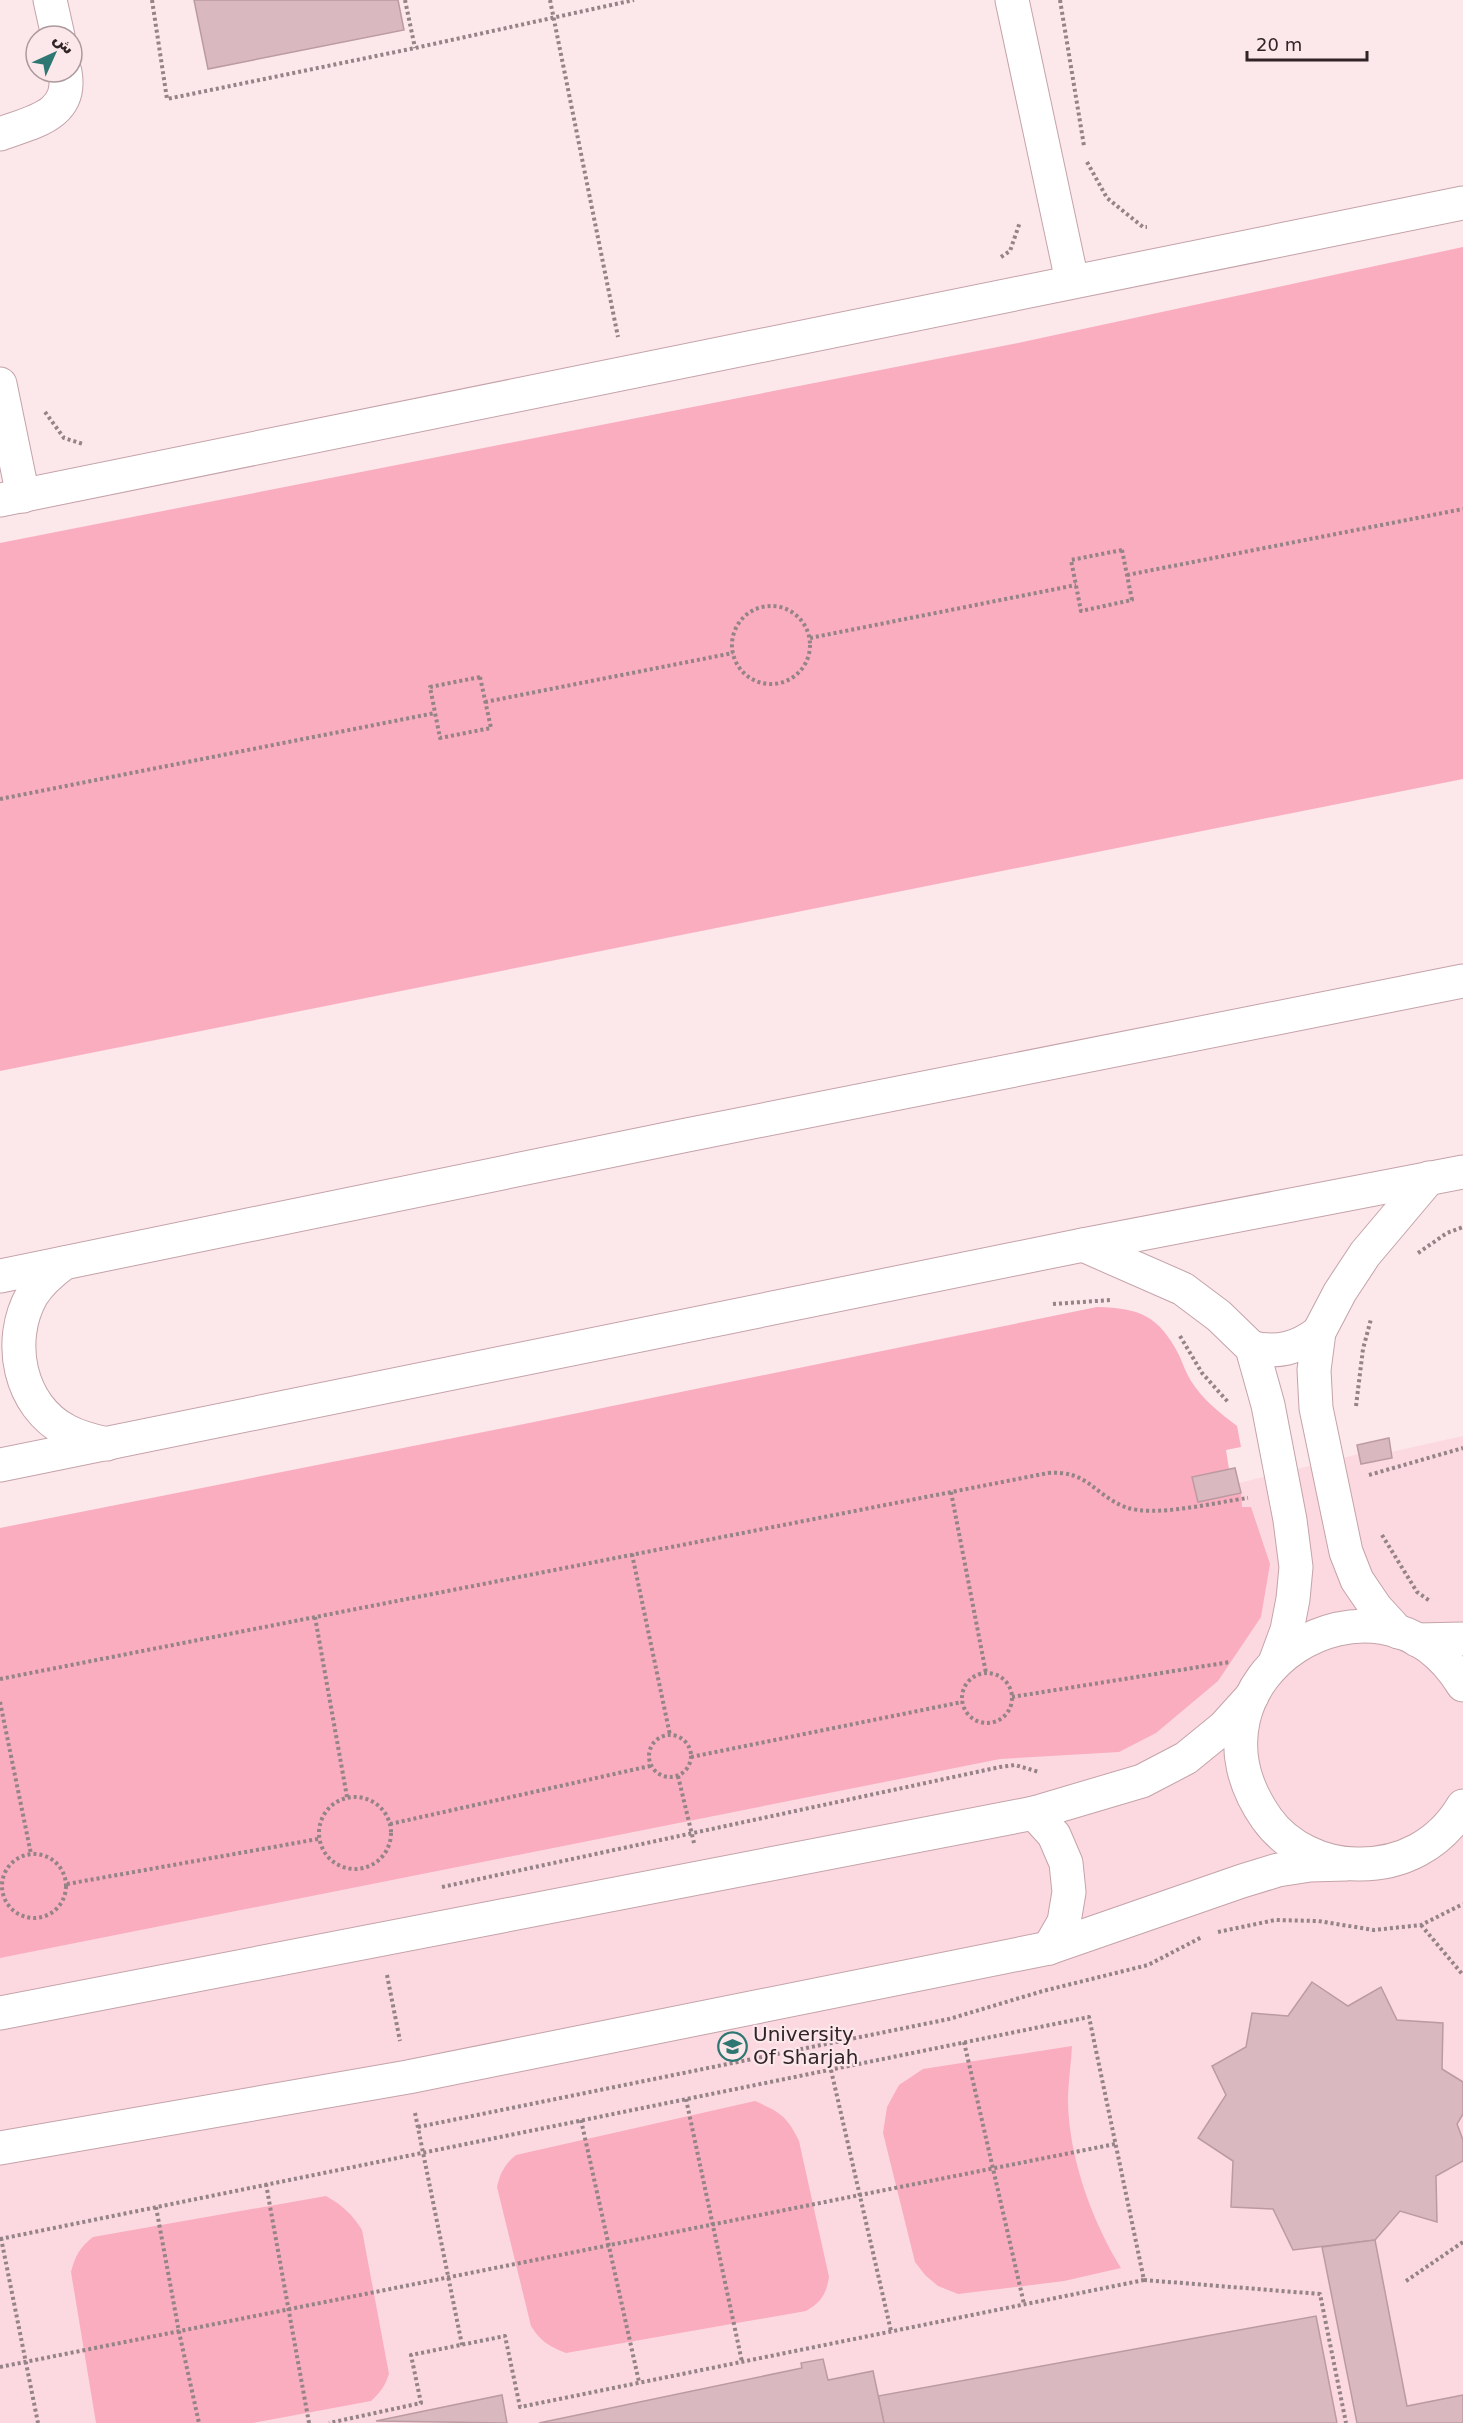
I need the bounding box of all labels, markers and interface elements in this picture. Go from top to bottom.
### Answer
north arrow [24,24,84,84]
scale bar [1247,24,1367,62]
text: ش [50,29,79,58]
text: 20 m [1256,34,1302,55]
place label: University Of Sharjah [753,2022,858,2069]
school or university icon: University Of Sharjah [716,2030,748,2062]

